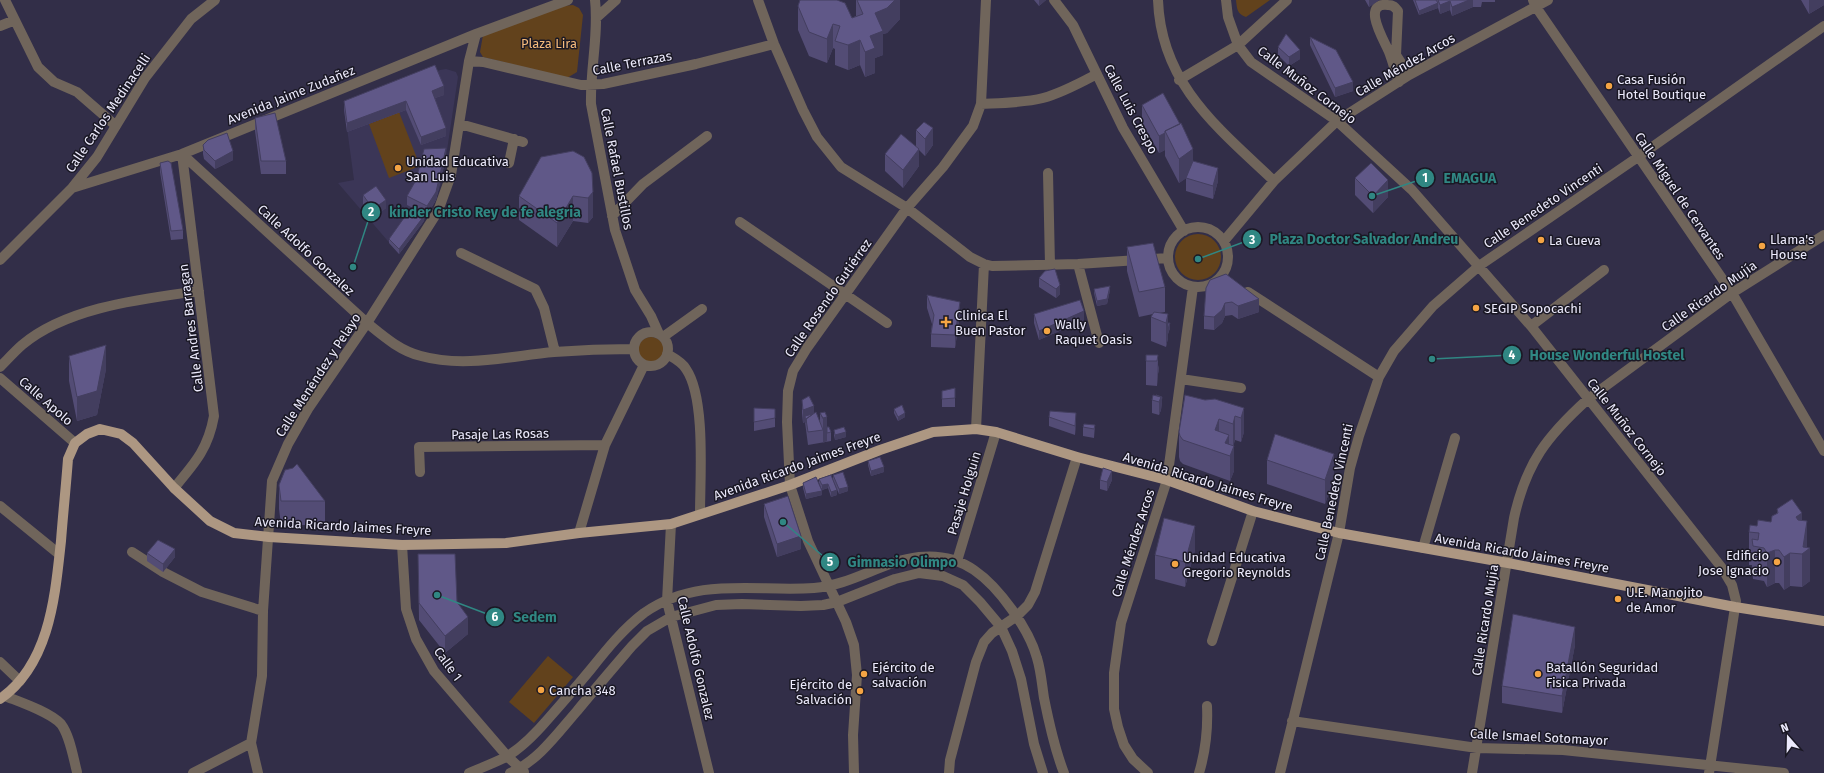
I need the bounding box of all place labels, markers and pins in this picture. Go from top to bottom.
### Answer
place label: Casa Fusión Hotel Boutique [1617,72,1706,102]
marker: Casa Fusión Hotel Boutique [1604,81,1614,91]
place label: Unidad Educativa San Luis [406,154,509,184]
marker: Unidad Educativa San Luis [393,163,403,173]
callout: EMAGUA [1415,165,1504,191]
callout: kinder Cristo Rey de fe alegria [361,199,589,225]
callout: Plaza Doctor Salvador Andreu [1242,226,1467,252]
place label: Llama's House [1770,232,1814,262]
place label: La Cueva [1549,233,1601,248]
marker: La Cueva [1536,235,1546,245]
marker: Llama's House [1757,241,1767,251]
place label: SEGIP Sopocachi [1484,301,1582,316]
marker: SEGIP Sopocachi [1471,303,1481,313]
place label: Clinica El Buen Pastor [955,308,1026,338]
marker: Clinica El Buen Pastor [940,316,952,328]
place label: Wally Raquet Oasis [1055,317,1132,347]
marker: Wally Raquet Oasis [1042,326,1052,336]
callout: House Wonderful Hostel [1502,342,1693,368]
place label: Edificio Jose Ignacio [1698,548,1769,578]
callout: Gimnasio Olimpo [820,549,964,575]
place label: Unidad Educativa Gregorio Reynolds [1183,550,1291,580]
marker: Edificio Jose Ignacio [1772,557,1782,567]
marker: Unidad Educativa Gregorio Reynolds [1170,559,1180,569]
place label: U.E. Manojito de Amor [1626,585,1703,615]
marker: U.E. Manojito de Amor [1613,594,1623,604]
callout: Sedem [485,604,565,630]
place label: Ejército de salvación [872,660,935,690]
place label: Batallón Seguridad Fisica Privada [1546,660,1658,690]
marker: Ejército de salvación [859,669,869,679]
marker: Batallón Seguridad Fisica Privada [1533,669,1543,679]
place label: Ejército de Salvación [789,677,852,707]
place label: Cancha 348 [549,683,616,698]
marker: Cancha 348 [536,685,546,695]
marker: Ejército de Salvación [855,686,865,696]

